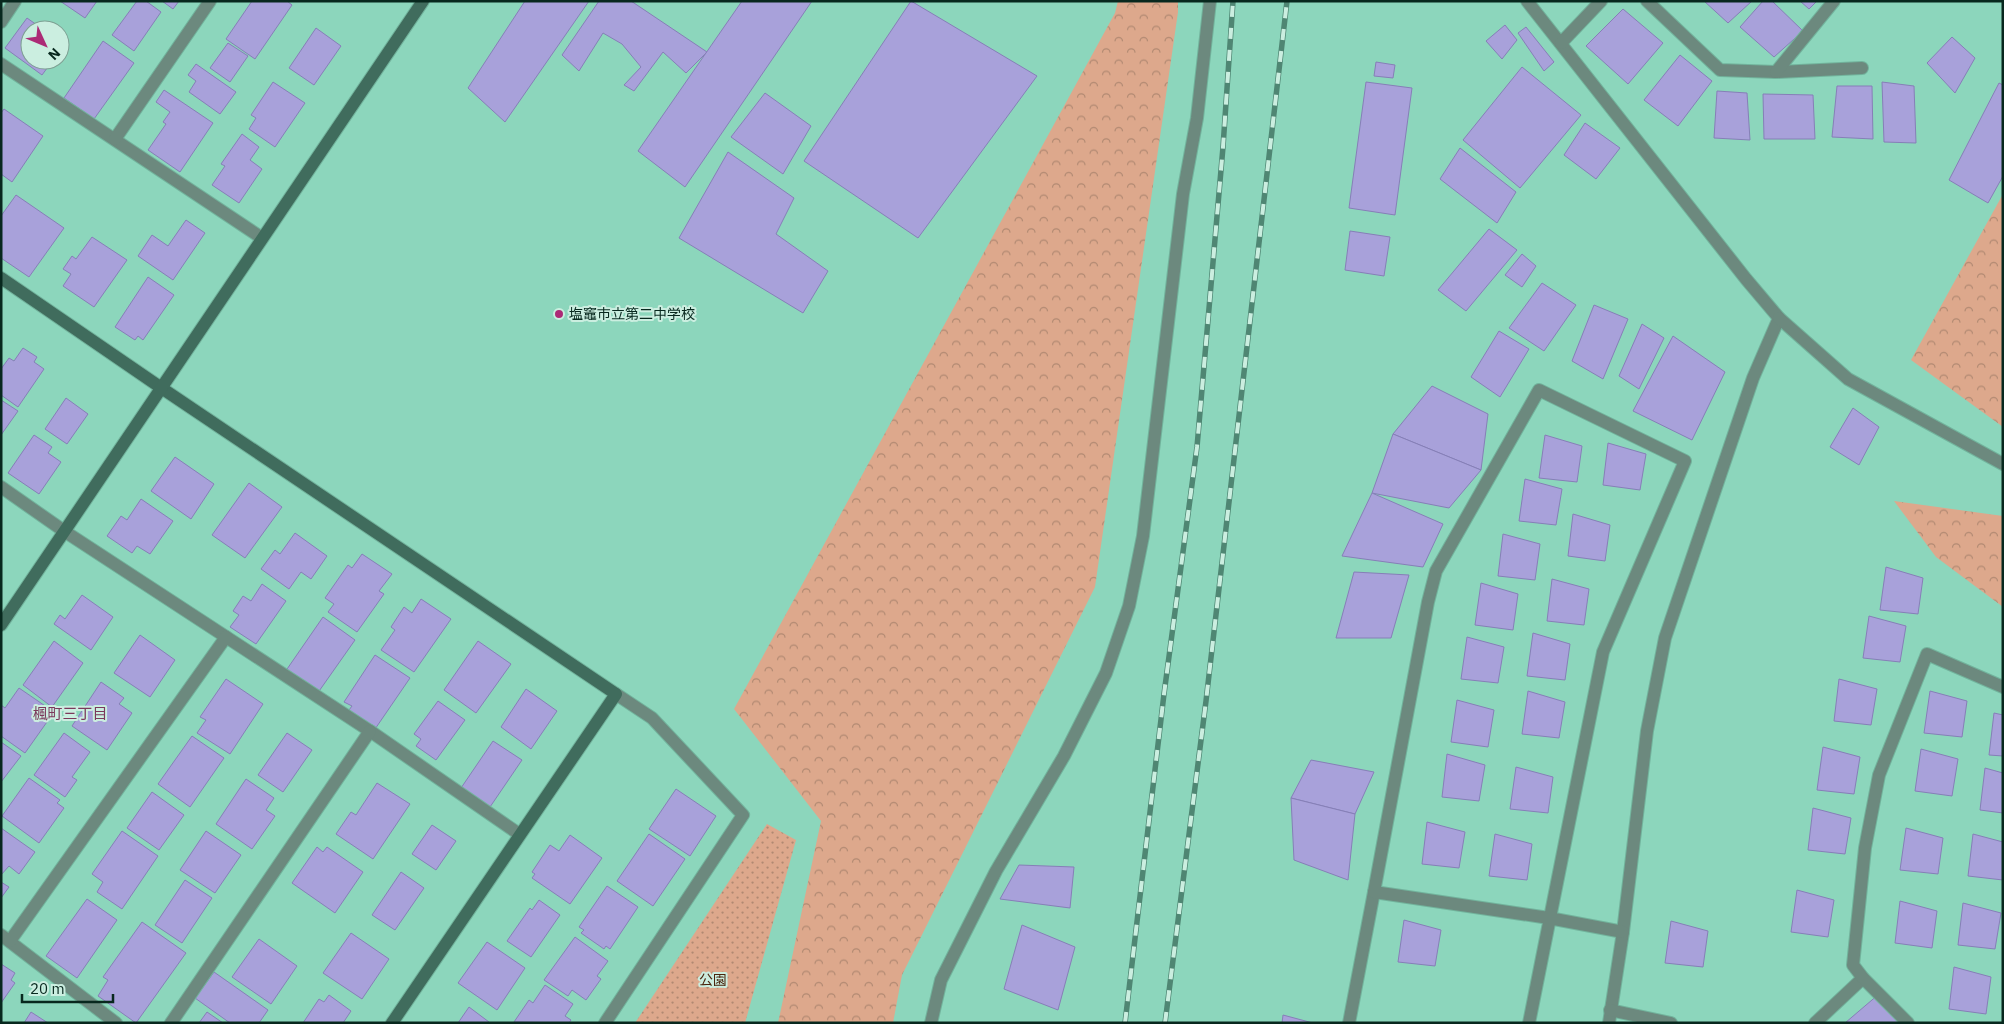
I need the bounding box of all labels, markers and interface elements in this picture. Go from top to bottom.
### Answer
north arrow [20,20,70,70]
text: N [44,44,64,64]
place label: 塩竈市立第二中学校 [569,305,695,323]
marker: 塩竈市立第二中学校 [553,308,565,320]
district label: 楓町三丁目 [32,704,108,723]
park label: 公園 [699,971,727,989]
scale bar [22,972,114,1004]
text: 20 m [30,979,65,998]

